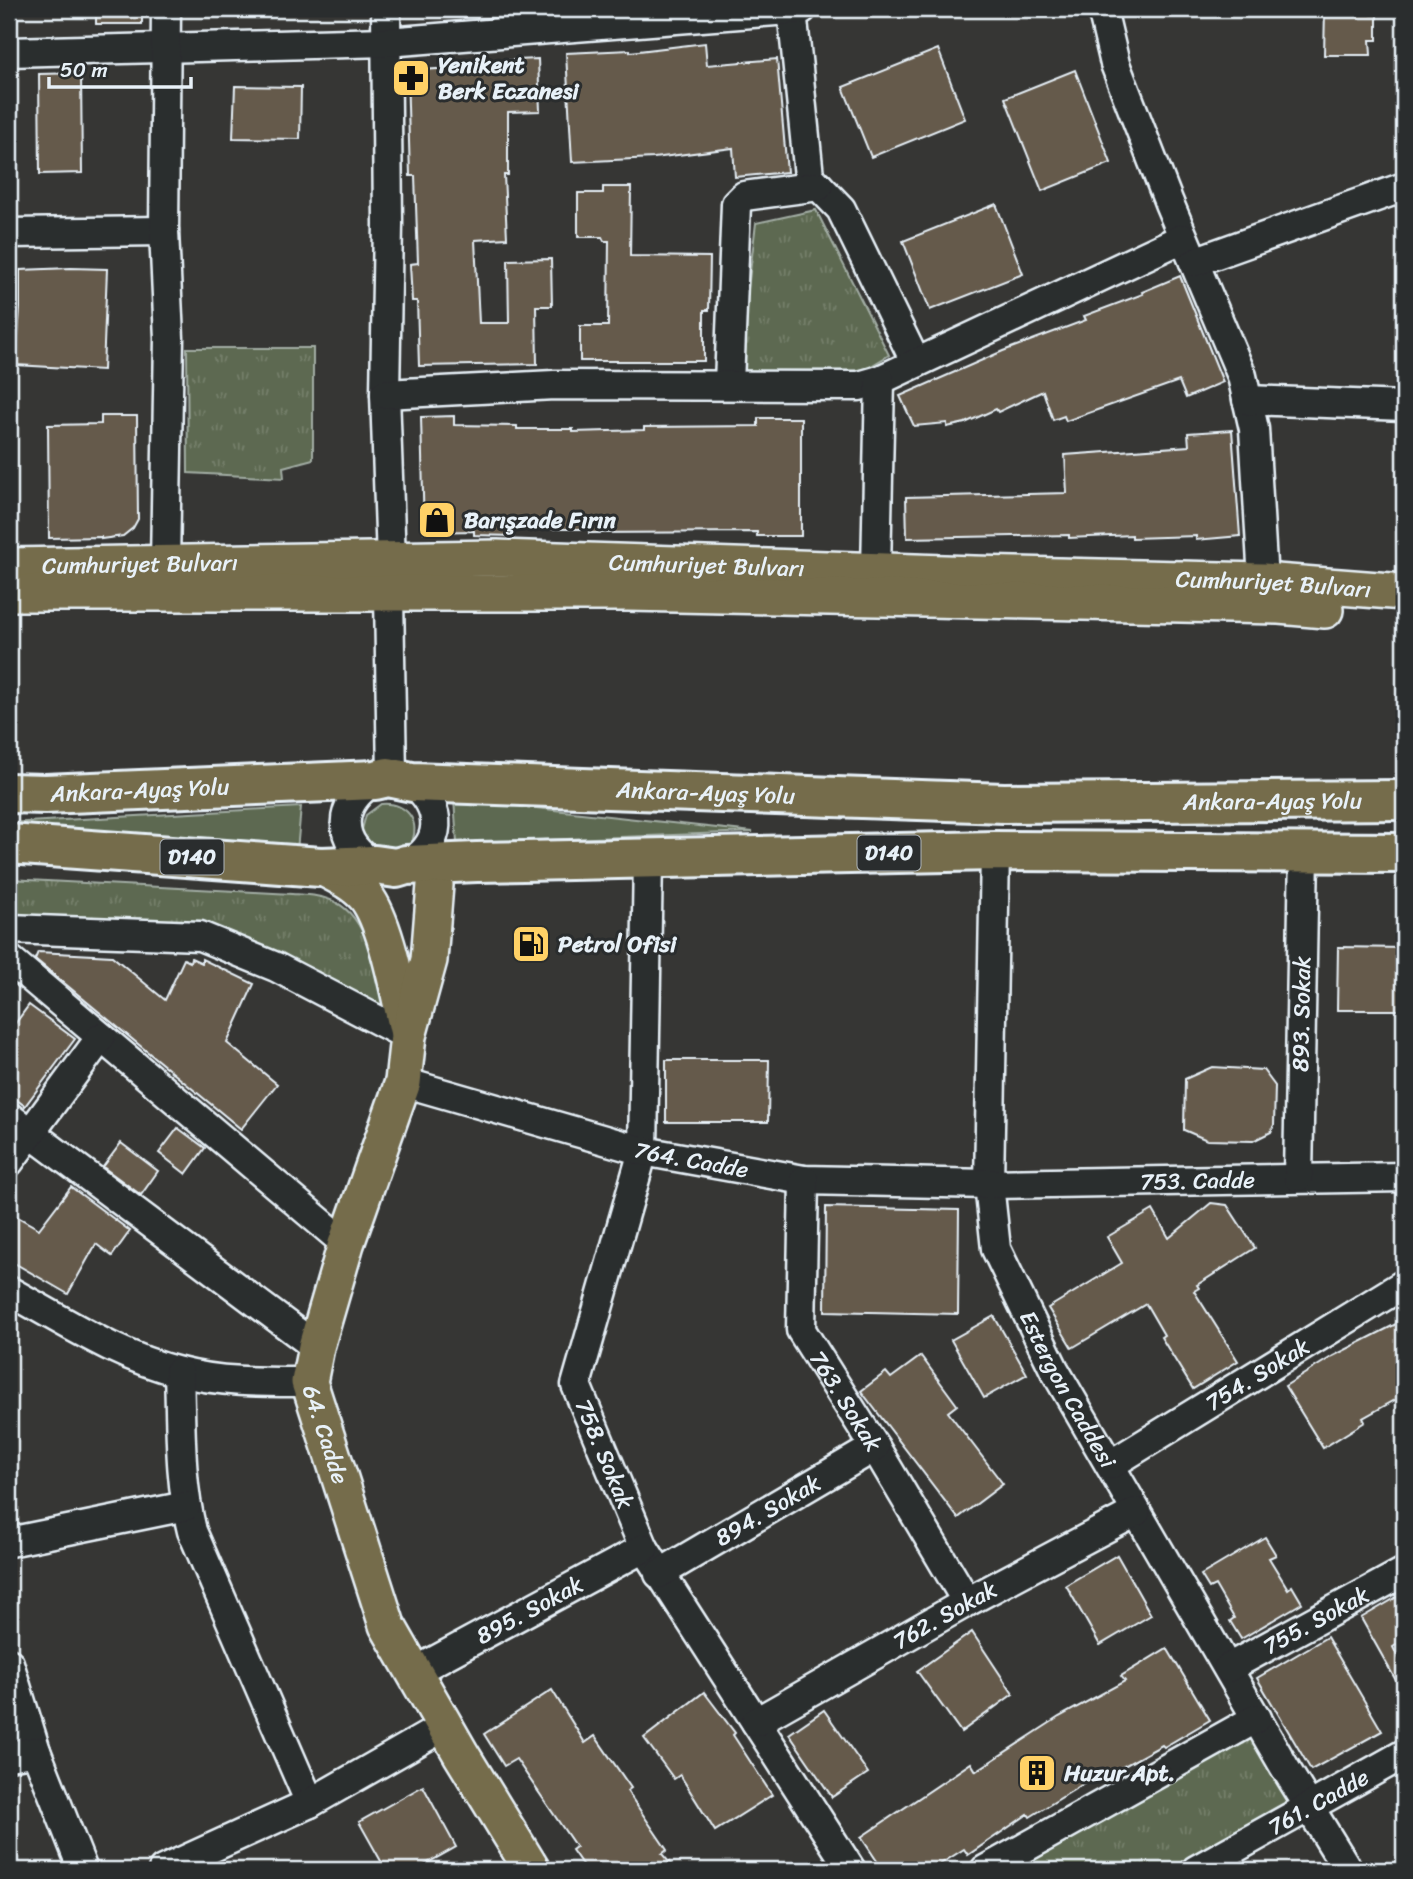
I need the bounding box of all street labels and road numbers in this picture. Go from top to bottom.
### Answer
street label: Cumhuriyet Bulvarı [608,541,805,589]
street label: Cumhuriyet Bulvarı [42,542,238,586]
street label: Cumhuriyet Bulvarı [1175,558,1373,610]
street label: Ankara-Ayaş Yolu [49,766,231,814]
street label: Ankara-Ayaş Yolu [615,769,796,816]
street label: Ankara-Ayaş Yolu [1182,780,1363,822]
road number: D140 [858,836,920,870]
road number: D140 [160,840,224,874]
street label: 893. Sokak [1279,956,1323,1072]
street label: 764. Cadde [629,1129,752,1190]
street label: 753. Cadde [1140,1159,1256,1202]
street label: Estergon Caddesi [1008,1303,1128,1477]
street label: 754. Sokak [1197,1326,1318,1422]
street label: 763. Sokak [798,1342,894,1460]
street label: 64. Cadde [291,1379,361,1489]
street label: 758. Sokak [563,1392,646,1515]
street label: 894. Sokak [707,1463,829,1558]
street label: 895. Sokak [468,1564,591,1656]
street label: 762. Sokak [885,1569,1004,1661]
street label: 755. Sokak [1255,1574,1377,1666]
street label: 761. Cadde [1260,1757,1377,1847]

